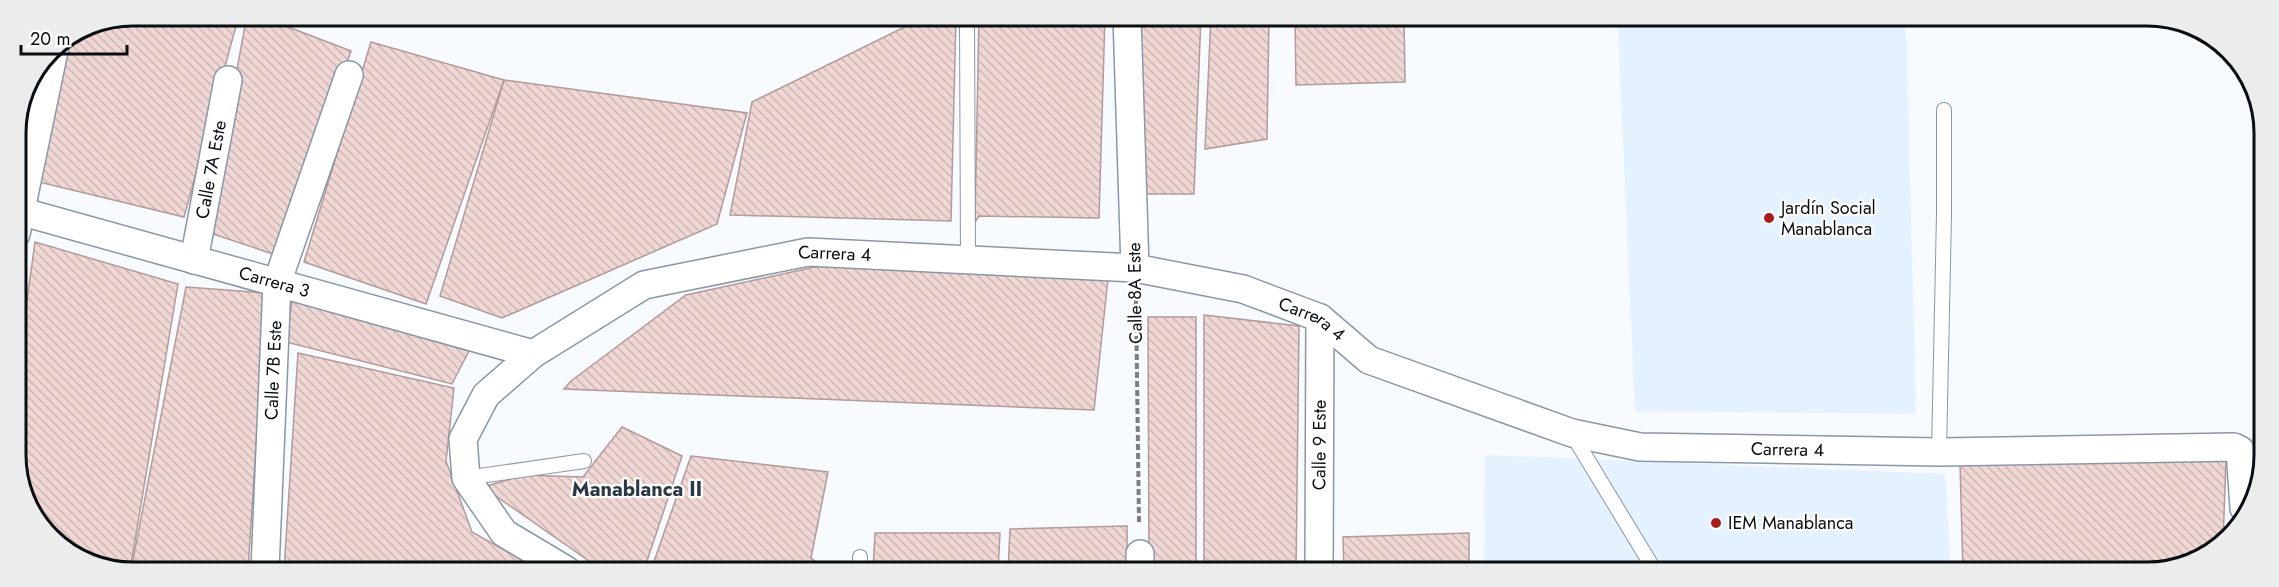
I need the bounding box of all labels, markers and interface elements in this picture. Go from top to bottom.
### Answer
scale bar [21,18,128,56]
text: 20 m [30,26,70,52]
street label: Calle 7A Este [189,118,233,221]
place label: Jardín Social Manablanca [1779,195,1876,242]
marker: Jardín Social Manablanca [1762,211,1776,225]
street label: Carrera 4 [796,239,872,268]
street label: Calle 8A Este [1121,242,1149,344]
street label: Carrera 3 [236,260,313,304]
street label: Carrera 4 [1275,291,1351,347]
street label: Calle 7B Este [258,320,288,421]
street label: Calle 9 Este [1306,400,1333,490]
street label: Carrera 4 [1751,436,1824,463]
district label: Manablanca II [572,475,702,504]
place label: IEM Manablanca [1728,510,1853,536]
marker: IEM Manablanca [1709,516,1723,530]

